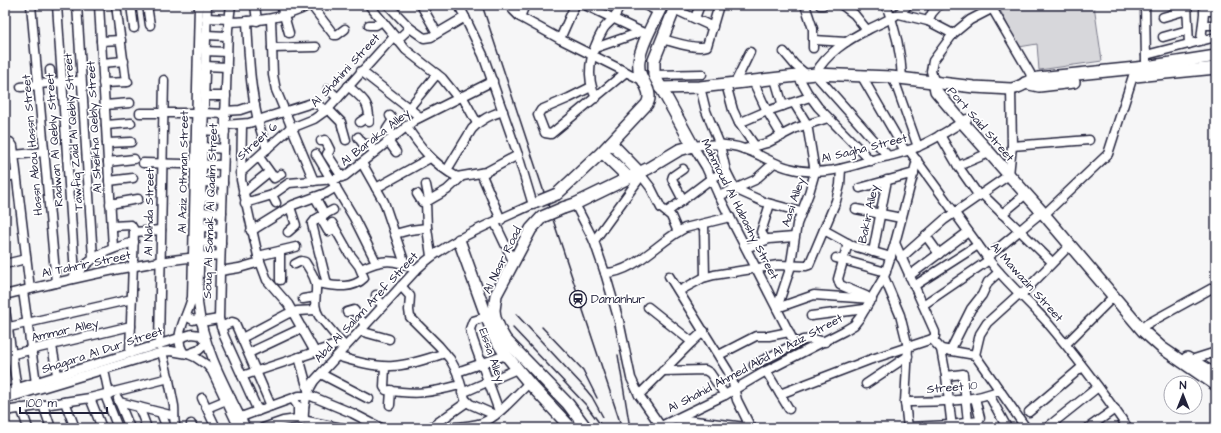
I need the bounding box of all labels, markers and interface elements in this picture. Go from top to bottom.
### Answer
street label: Al Shahimi Street [307,30,384,111]
street label: Tawfiq Zaid Al Qebly Street [60,52,88,211]
street label: Al Sheikha Qebly Street [83,60,107,194]
street label: Radwan Al Qebly Street [41,72,69,207]
street label: Hassn Abou Hassn Street [18,74,47,216]
street label: Port Said Street [943,83,1018,166]
street label: Al Baraka Alley [337,104,415,171]
street label: Al Aziz Othman Street [174,110,193,233]
street label: Street 6 [233,118,282,164]
street label: Souq Al Samak Al Qadim Street [199,123,222,299]
street label: Al Sagha Street [819,130,909,168]
street label: Mahmoud Al Habashy Street [696,136,783,283]
street label: Al Nahda Street [140,168,159,256]
street label: Aasi Alley [778,175,811,229]
street label: Bakir Alley [854,183,884,245]
street label: Al Nasr Road [479,224,526,297]
street label: Al Mawazin Street [986,239,1067,326]
street label: Al Tahrir Street [40,247,132,282]
street label: Abd Al Salam Aref Street [311,248,422,366]
station icon: Damanhur [568,289,588,309]
place label: Damanhur [591,291,645,308]
street label: Al Shahid Ahmed Abd Al Aziz Street [665,310,846,417]
street label: Ammar Alley [30,314,101,347]
street label: Shagara Al Dur Street [39,323,165,379]
street label: Eissa Alley [473,326,509,385]
north arrow [1163,375,1203,415]
street label: Street 10 [926,377,979,398]
text: N [1180,378,1187,393]
scale bar [20,389,107,415]
text: 100 m [26,395,57,412]

